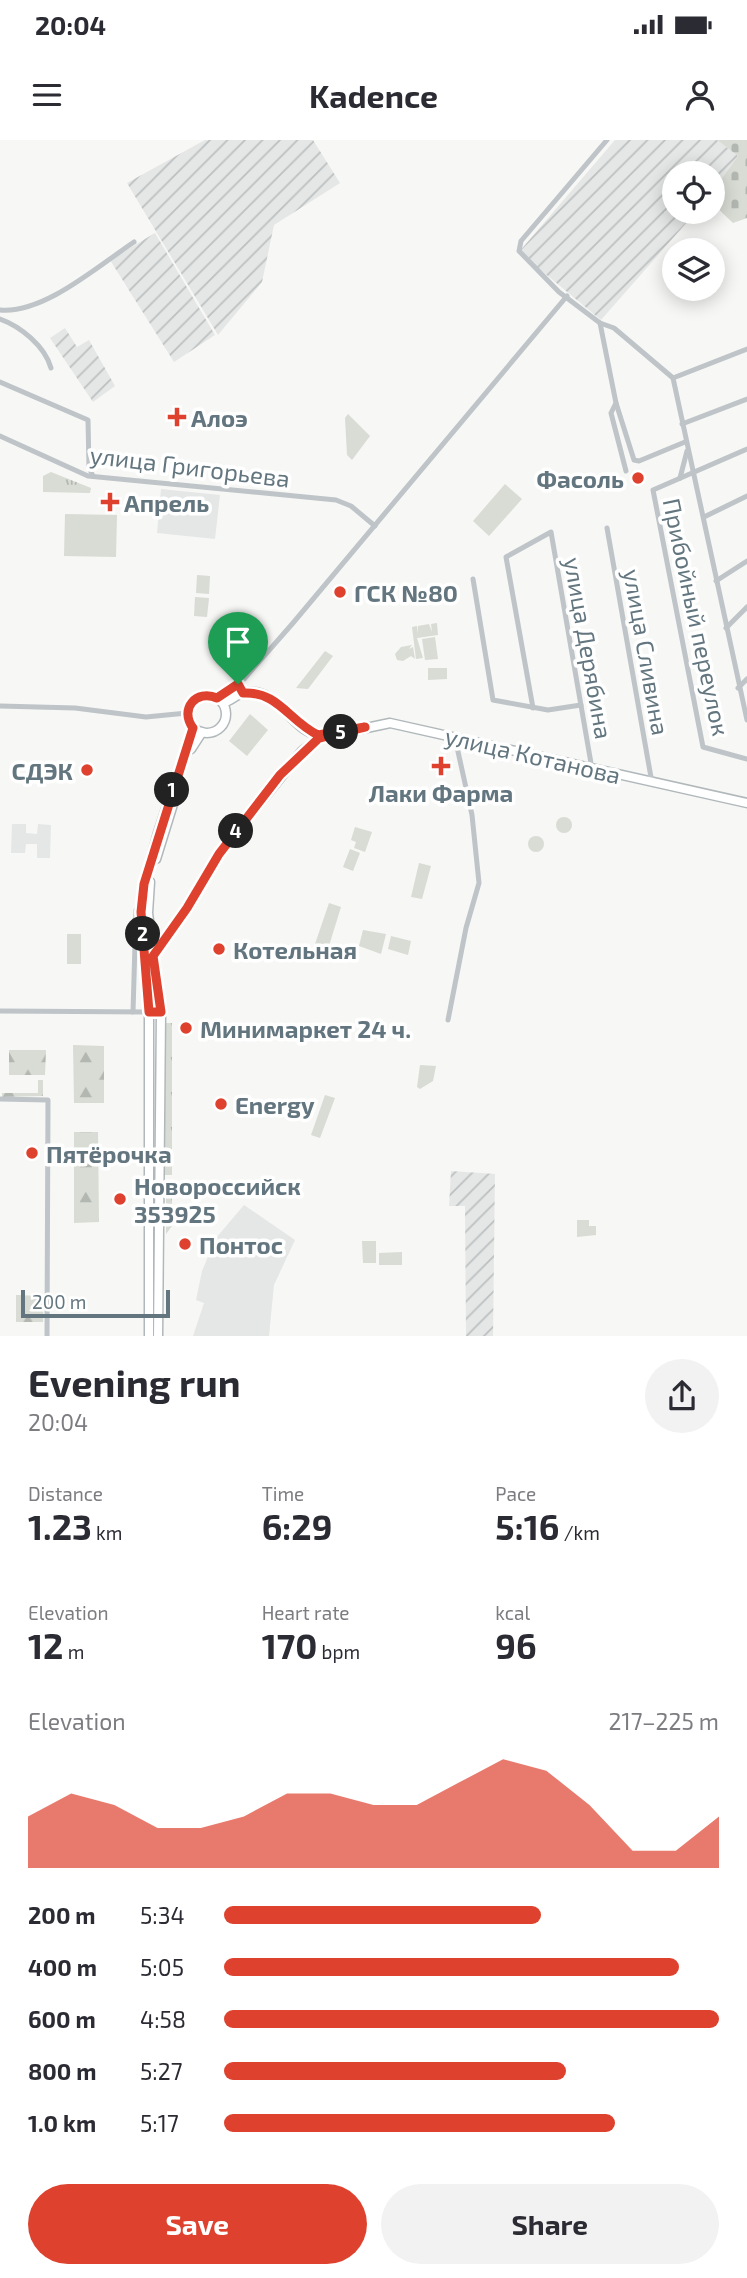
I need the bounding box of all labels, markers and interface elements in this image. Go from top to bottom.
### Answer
text: 20:04 [35,9,106,40]
icon: menu [28,76,66,114]
text: Kadence [309,76,438,114]
icon: person [681,76,719,114]
map controls [662,161,725,301]
button: locate [662,161,725,224]
button: layers [662,238,725,301]
place label: Алоэ [191,403,248,432]
marker: Алоэ [169,409,185,425]
street label: улица Григорьева [88,439,291,494]
place label: Фасоль [537,464,624,493]
marker: Фасоль [630,470,646,486]
place label: Апрель [124,488,209,517]
marker: Апрель [102,494,118,510]
street label: Прибойный переулок [657,496,736,739]
street label: улица Дерябина [558,555,619,741]
street label: улица Сливина [617,567,676,738]
place label: ГСК №80 [354,578,458,607]
marker: ГСК №80 [332,584,348,600]
pin [208,612,268,684]
icon: arrive [219,623,257,661]
pin: 5 [324,714,358,750]
text: 5 [335,720,346,743]
street label: улица Котанова [442,721,624,790]
place label: СДЭК [12,756,73,785]
marker: Лаки Фарма [433,758,449,774]
marker: СДЭК [79,762,95,778]
pin: 1 [154,772,190,808]
text: 1 [167,778,176,801]
place label: Лаки Фарма [369,778,513,807]
pin: 4 [218,814,254,848]
text: 4 [229,819,242,842]
pin: 2 [125,916,160,952]
text: 2 [137,922,148,945]
place label: Котельная [233,935,357,964]
marker: Котельная [211,941,227,957]
place label: Минимаркет 24 ч. [200,1014,411,1043]
marker: Минимаркет 24 ч. [178,1020,194,1036]
place label: Energy [235,1090,315,1119]
marker: Energy [213,1096,229,1112]
place label: Пятёрочка [46,1139,172,1168]
marker: Пятёрочка [24,1145,40,1161]
place label: Новороссийск 353925 [134,1171,301,1228]
marker: Новороссийск 353925 [112,1191,128,1207]
place label: Понтос [199,1230,283,1259]
marker: Понтос [177,1236,193,1252]
scale bar [21,1288,170,1319]
text: 200 m [32,1290,86,1313]
text: Evening run [28,1359,241,1405]
button: share [645,1359,719,1433]
text: 20:04 [28,1408,88,1436]
text: Distance [28,1482,103,1505]
text: Time [262,1482,304,1505]
text: Pace [495,1482,536,1505]
text: 1.23 [28,1505,92,1547]
text: 6:29 [262,1505,332,1547]
text: 5:16 [495,1505,559,1547]
text: km [92,1521,122,1544]
text: /km [559,1521,600,1544]
text: Elevation [28,1601,109,1624]
text: Heart rate [262,1601,350,1624]
text: kcal [495,1601,530,1624]
text: 12 [28,1624,63,1666]
text: 170 [262,1624,317,1666]
text: 96 [495,1624,537,1666]
text: m [63,1640,84,1663]
text: bpm [317,1640,360,1663]
text: Elevation [28,1707,126,1735]
text: 217–225 m [609,1707,719,1735]
text: 200 m [28,1901,96,1929]
text: 5:34 [140,1901,185,1929]
text: 400 m [28,1953,97,1981]
text: 5:05 [140,1953,184,1981]
text: 600 m [28,2005,96,2033]
text: 4:58 [140,2005,186,2033]
text: 800 m [28,2057,97,2085]
text: 5:27 [140,2057,182,2085]
text: 1.0 km [28,2109,96,2137]
text: 5:17 [140,2109,179,2137]
button: Save [28,2184,367,2264]
button: Share [381,2184,719,2264]

